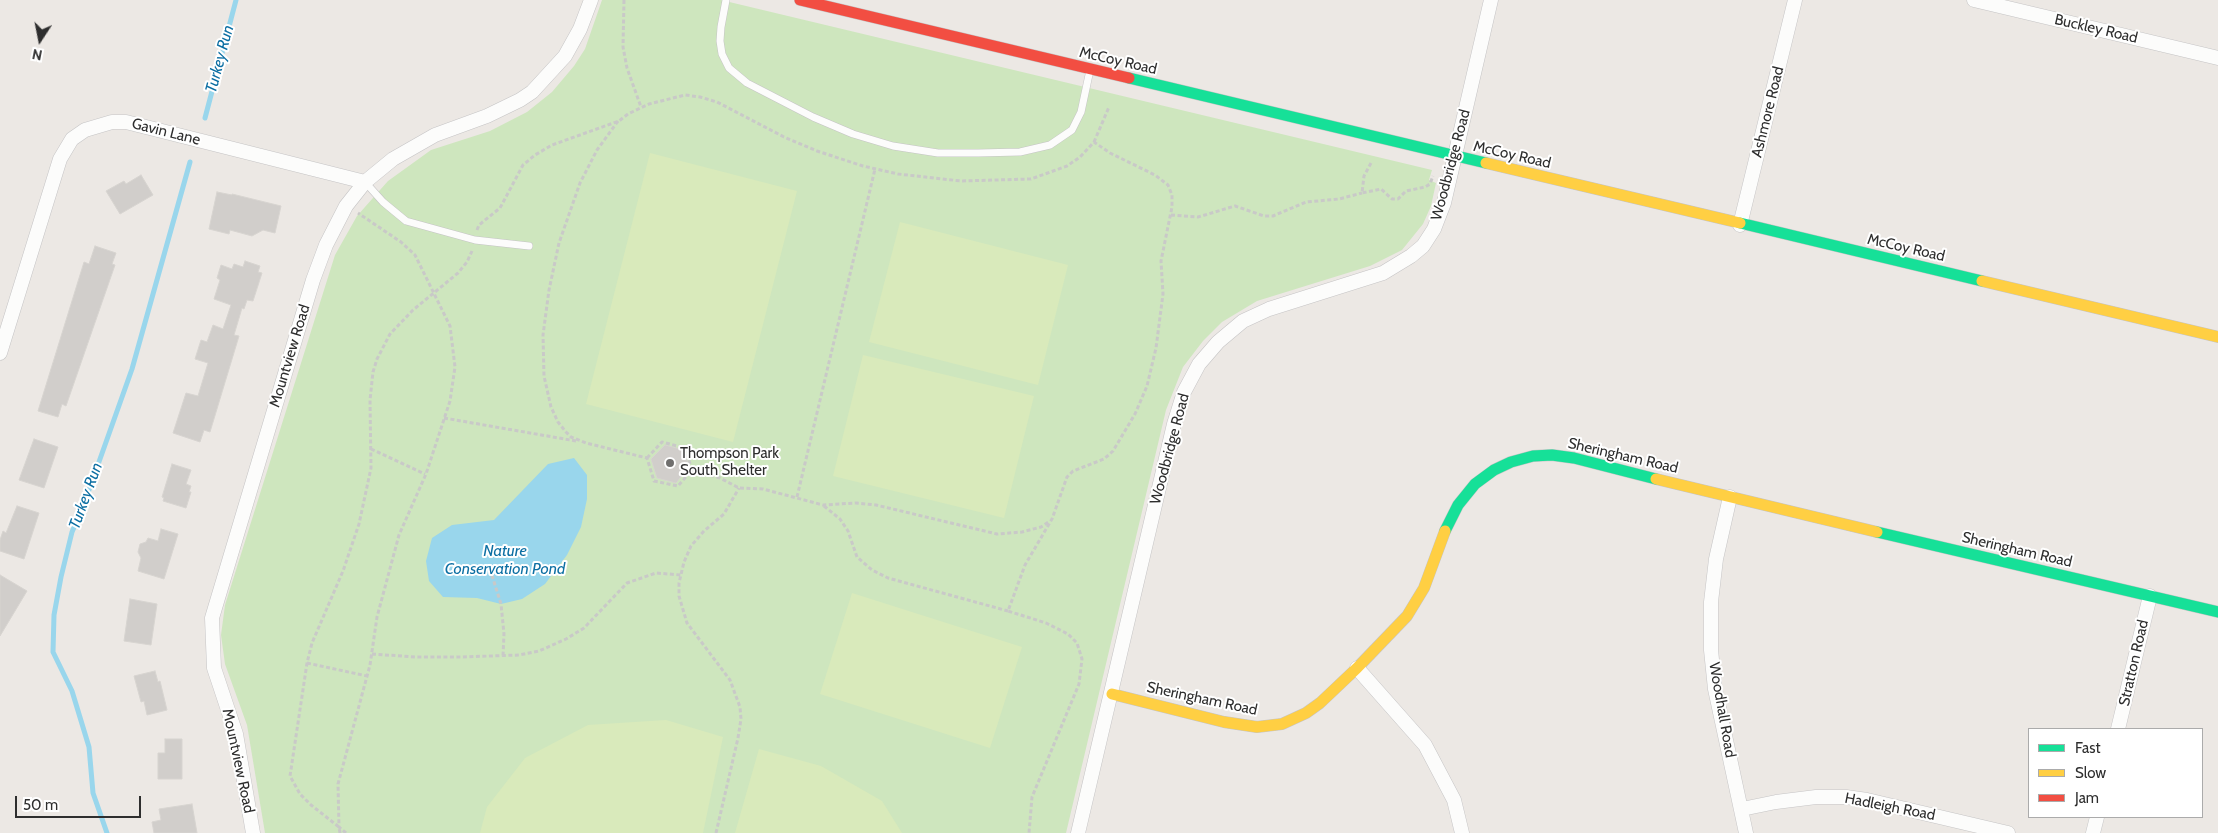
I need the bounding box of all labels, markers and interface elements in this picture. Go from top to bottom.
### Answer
street label: Buckley Road [2053,11,2139,47]
north arrow [15,15,65,65]
water label: Turkey Run [202,23,238,95]
street label: McCoy Road [1077,43,1159,79]
text: N [31,45,44,65]
street label: Ashmore Road [1748,65,1788,159]
street label: Woodbridge Road [1428,108,1474,222]
street label: Gavin Lane [130,115,202,149]
street label: McCoy Road [1471,137,1553,173]
street label: McCoy Road [1865,230,1947,266]
street label: Mountview Road [266,302,314,410]
street label: Woodbridge Road [1147,392,1193,506]
street label: Sheringham Road [1566,435,1680,477]
place label: Thompson Park South Shelter [680,445,779,480]
marker: Thompson Park South Shelter [664,457,676,469]
water label: Turkey Run [65,460,107,532]
street label: Sheringham Road [1960,529,2074,571]
water label: Nature Conservation Pond [445,541,565,579]
street label: Stratton Road [2115,618,2153,708]
street label: Woodhall Road [1705,661,1739,759]
street label: Sheringham Road [1145,678,1259,720]
street label: Mountview Road [218,707,258,815]
legend [2028,728,2203,818]
text: Fast [2075,739,2100,757]
text: Slow [2075,764,2106,782]
scale bar [18,786,144,818]
street label: Hadleigh Road [1843,789,1937,825]
text: Jam [2075,789,2099,807]
text: 50 m [23,796,58,814]

